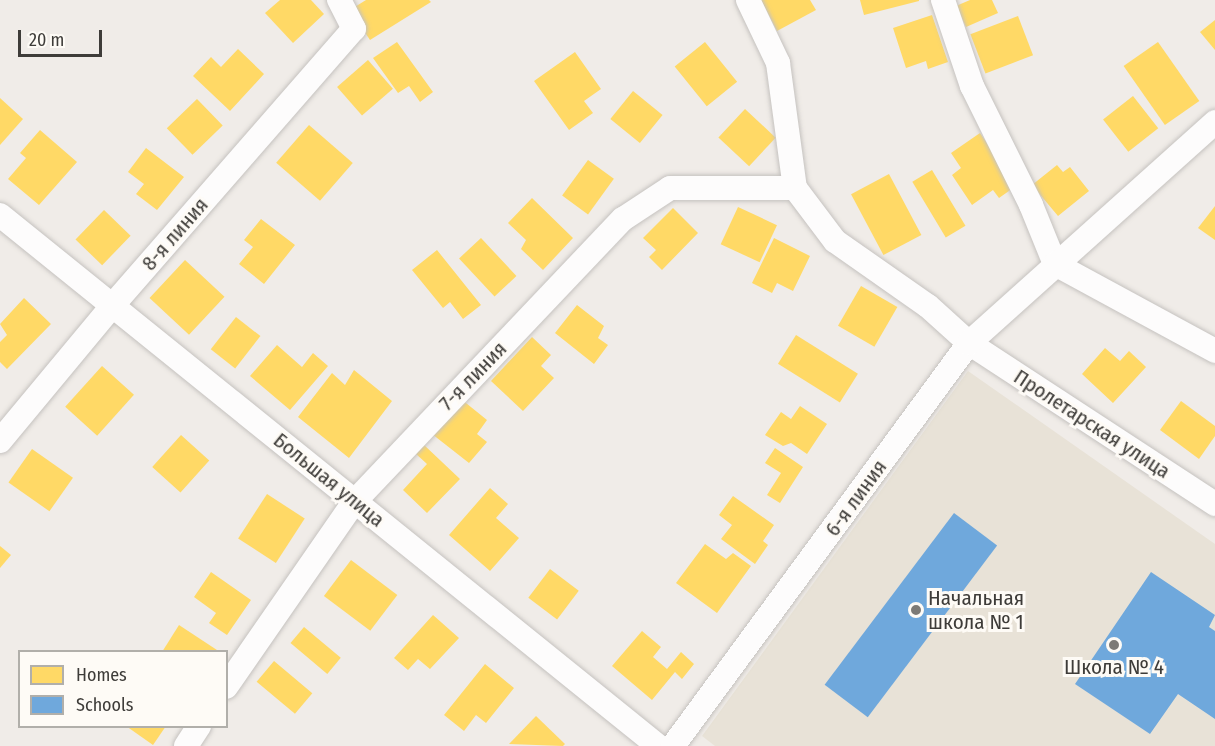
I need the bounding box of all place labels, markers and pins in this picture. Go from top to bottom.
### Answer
place label: Начальная школа № 1 [928,585,1024,635]
marker: Начальная школа № 1 [909,603,923,617]
marker: Школа № 4 [1107,638,1121,652]
place label: Школа № 4 [1064,654,1164,680]

